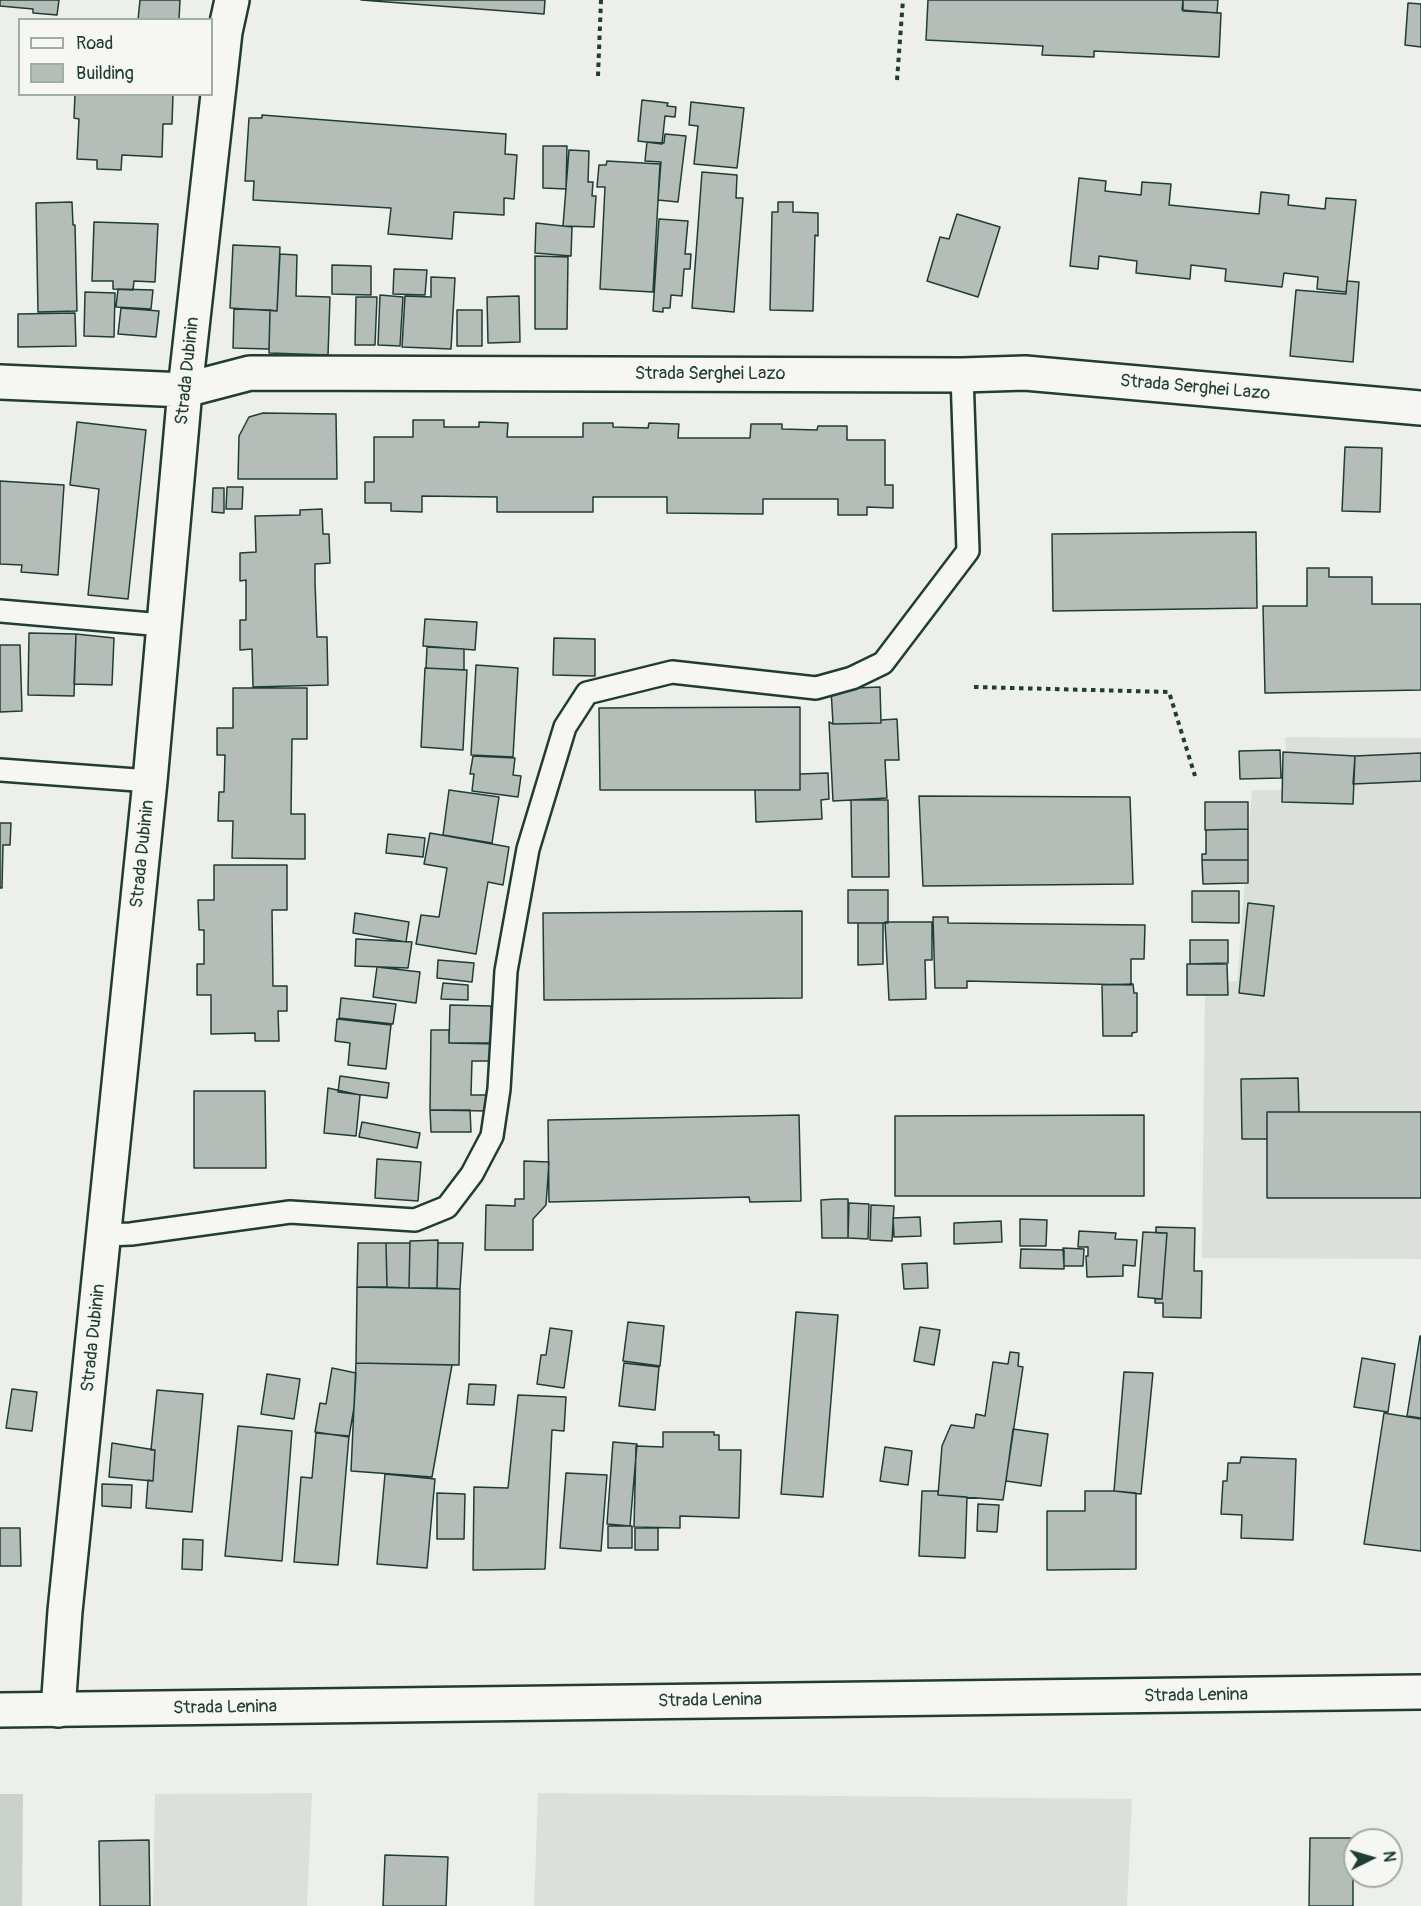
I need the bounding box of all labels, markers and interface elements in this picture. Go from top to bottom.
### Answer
legend [18,18,213,96]
text: Road [76,32,113,55]
text: Building [76,62,134,85]
street label: Strada Dubinin [172,316,204,426]
street label: Strada Serghei Lazo [635,363,785,385]
street label: Strada Serghei Lazo [1119,371,1271,405]
street label: Strada Dubinin [127,799,159,909]
street label: Strada Dubinin [78,1283,110,1393]
street label: Strada Lenina [1144,1684,1248,1708]
street label: Strada Lenina [658,1689,762,1713]
street label: Strada Lenina [173,1696,277,1720]
north arrow [1343,1828,1403,1888]
text: N [1379,1850,1399,1863]

